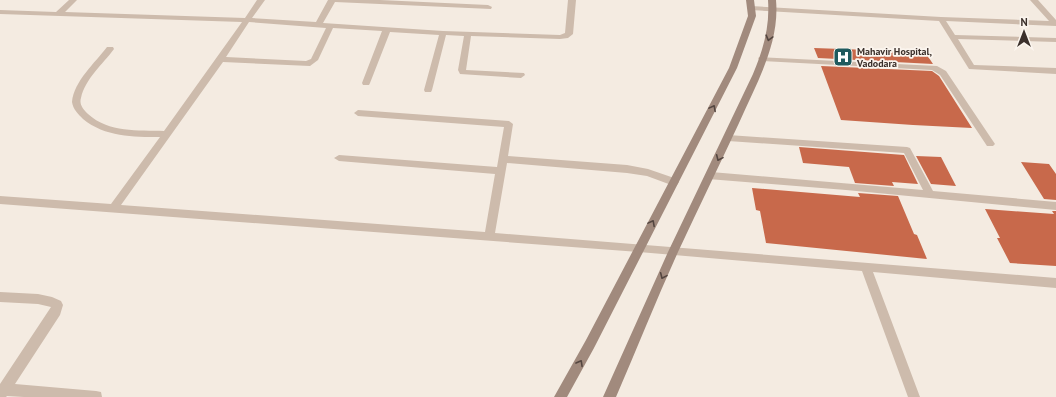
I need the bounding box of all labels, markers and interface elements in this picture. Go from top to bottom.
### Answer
north arrow [1004,12,1044,52]
text: N [1020,15,1028,29]
one-way arrow [765,35,774,42]
place label: Mahavir Hospital, Vadodara [856,45,932,70]
hospital icon: Mahavir Hospital, Vadodara [832,46,854,68]
one-way arrow [708,104,715,112]
one-way arrow [716,154,724,162]
one-way arrow [648,220,655,227]
one-way arrow [660,271,668,279]
one-way arrow [575,360,582,367]

